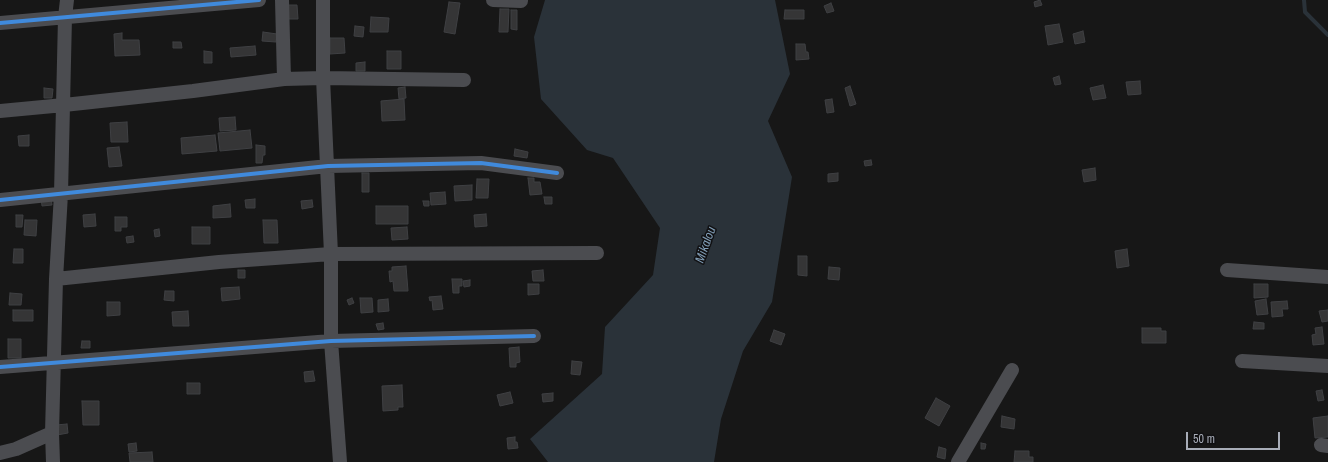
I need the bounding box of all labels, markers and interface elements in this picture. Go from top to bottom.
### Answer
water label: Mikalou [692,225,720,265]
scale bar [1188,424,1282,450]
text: 50 m [1193,431,1215,447]

